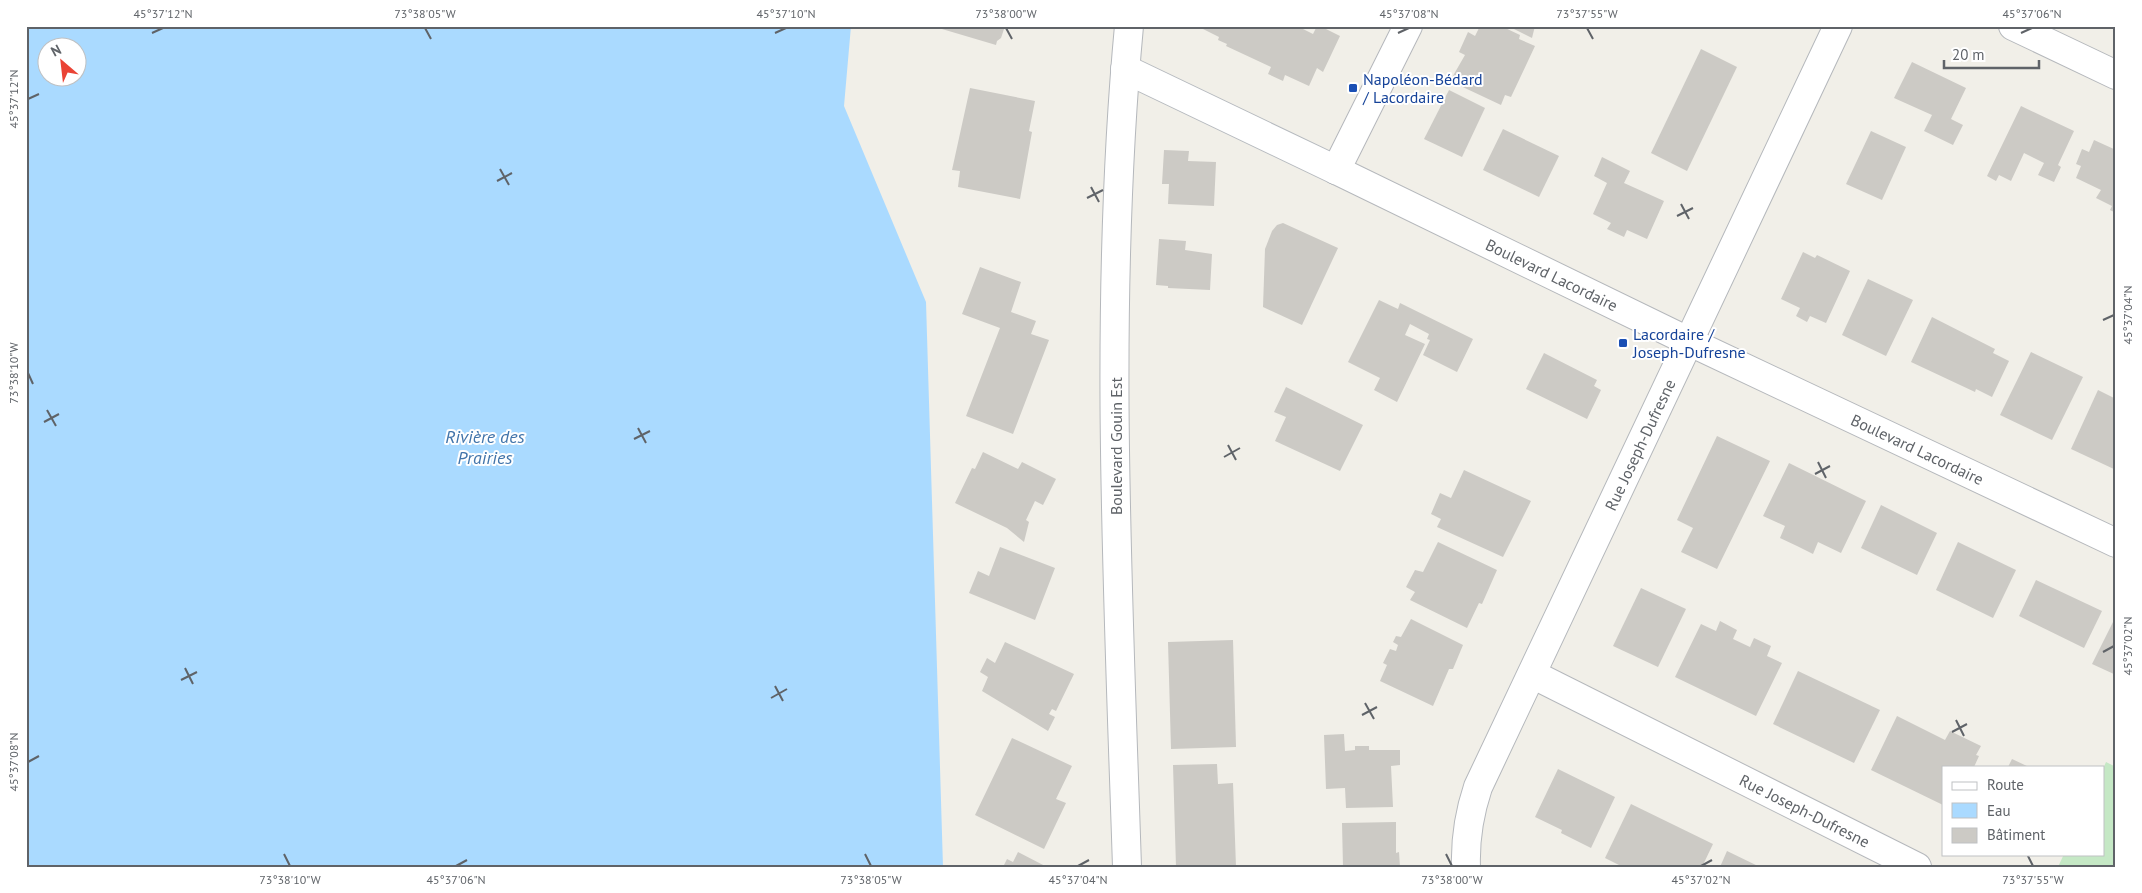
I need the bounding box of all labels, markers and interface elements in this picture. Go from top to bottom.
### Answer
text: 45°37'12"N [133,6,193,21]
text: 73°38'05"W [394,6,456,21]
text: 45°37'10"N [756,6,816,21]
text: 73°38'00"W [975,6,1037,21]
text: 45°37'08"N [1379,6,1439,21]
text: 73°37'55"W [1556,6,1618,21]
text: 45°37'06"N [2002,6,2062,21]
north arrow [38,38,88,88]
scale bar [1944,38,2040,70]
text: N [48,40,64,61]
text: 20 m [1952,45,1985,64]
text: 45°37'12"N [6,69,21,129]
place label: Napoléon-Bédard / Lacordaire [1362,69,1483,107]
marker: Napoléon-Bédard / Lacordaire [1347,82,1359,94]
street label: Boulevard Lacordaire [1483,234,1621,315]
text: 45°37'04"N [2120,285,2135,345]
place label: Lacordaire / Joseph-Dufresne [1632,324,1746,362]
marker: Lacordaire / Joseph-Dufresne [1617,337,1629,349]
text: 73°38'10"W [6,342,21,404]
street label: Boulevard Gouin Est [1106,376,1126,515]
street label: Rue Joseph-Dufresne [1600,376,1680,514]
street label: Boulevard Lacordaire [1848,409,1987,489]
water label: Rivière des Prairies [445,425,525,469]
text: 45°37'02"N [2120,616,2135,676]
text: 45°37'08"N [6,732,21,792]
legend [1942,766,2104,856]
street label: Rue Joseph-Dufresne [1736,770,1873,852]
text: Route [1987,775,2024,794]
text: Eau [1987,801,2011,820]
text: Bâtiment [1987,825,2045,844]
text: 73°38'10"W [259,872,321,887]
text: 45°37'06"N [426,872,486,887]
text: 73°38'05"W [840,872,902,887]
text: 45°37'04"N [1048,872,1108,887]
text: 73°38'00"W [1421,872,1483,887]
text: 45°37'02"N [1671,872,1731,887]
text: 73°37'55"W [2002,872,2064,887]

